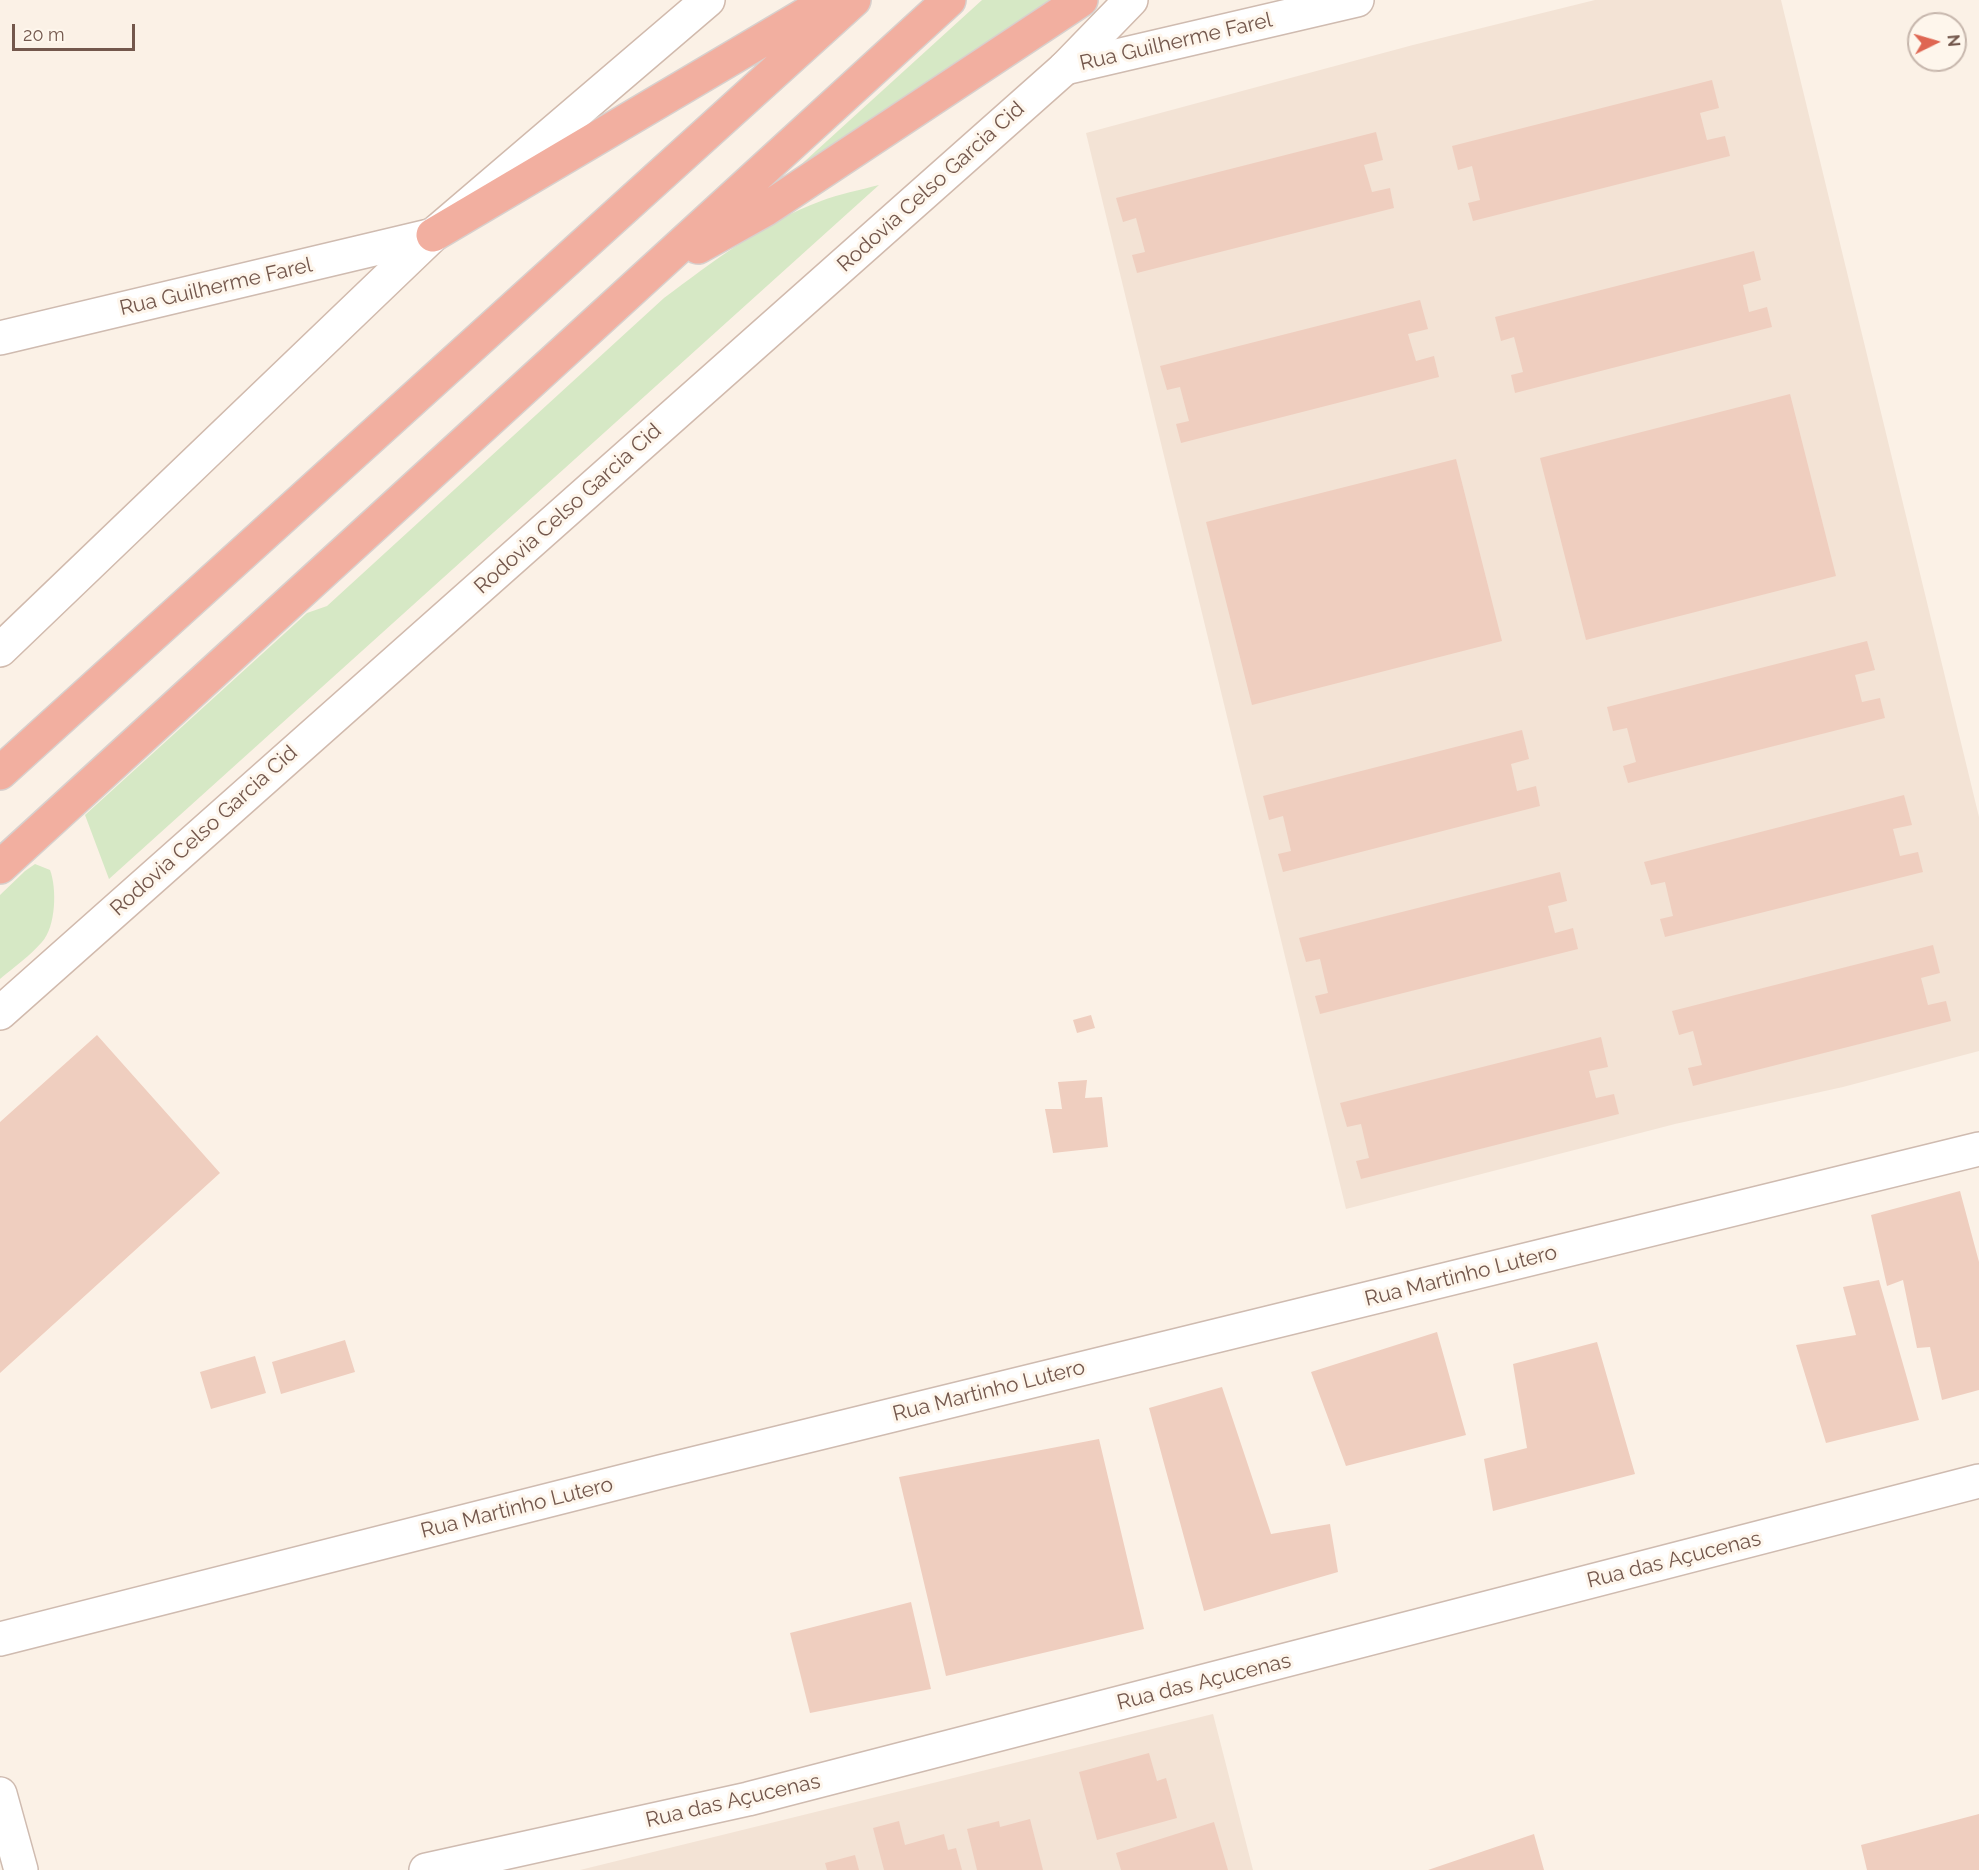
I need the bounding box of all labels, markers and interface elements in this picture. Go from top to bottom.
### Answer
street label: Rua Guilherme Farel [1077,8,1275,76]
scale bar [15,12,138,50]
north arrow [1907,12,1967,72]
text: 20 m [23,24,65,45]
text: N [1943,34,1963,47]
street label: Rodovia Celso Garcia Cid [832,97,1030,277]
street label: Rua Guilherme Farel [117,253,315,321]
street label: Rodovia Celso Garcia Cid [469,419,667,599]
street label: Rodovia Celso Garcia Cid [105,741,303,921]
street label: Rua Martinho Lutero [1362,1240,1560,1312]
street label: Rua Martinho Lutero [890,1355,1088,1427]
street label: Rua Martinho Lutero [418,1472,616,1544]
street label: Rua das Açucenas [1584,1526,1764,1594]
street label: Rua das Açucenas [1114,1648,1294,1716]
street label: Rua das Açucenas [643,1769,823,1833]

